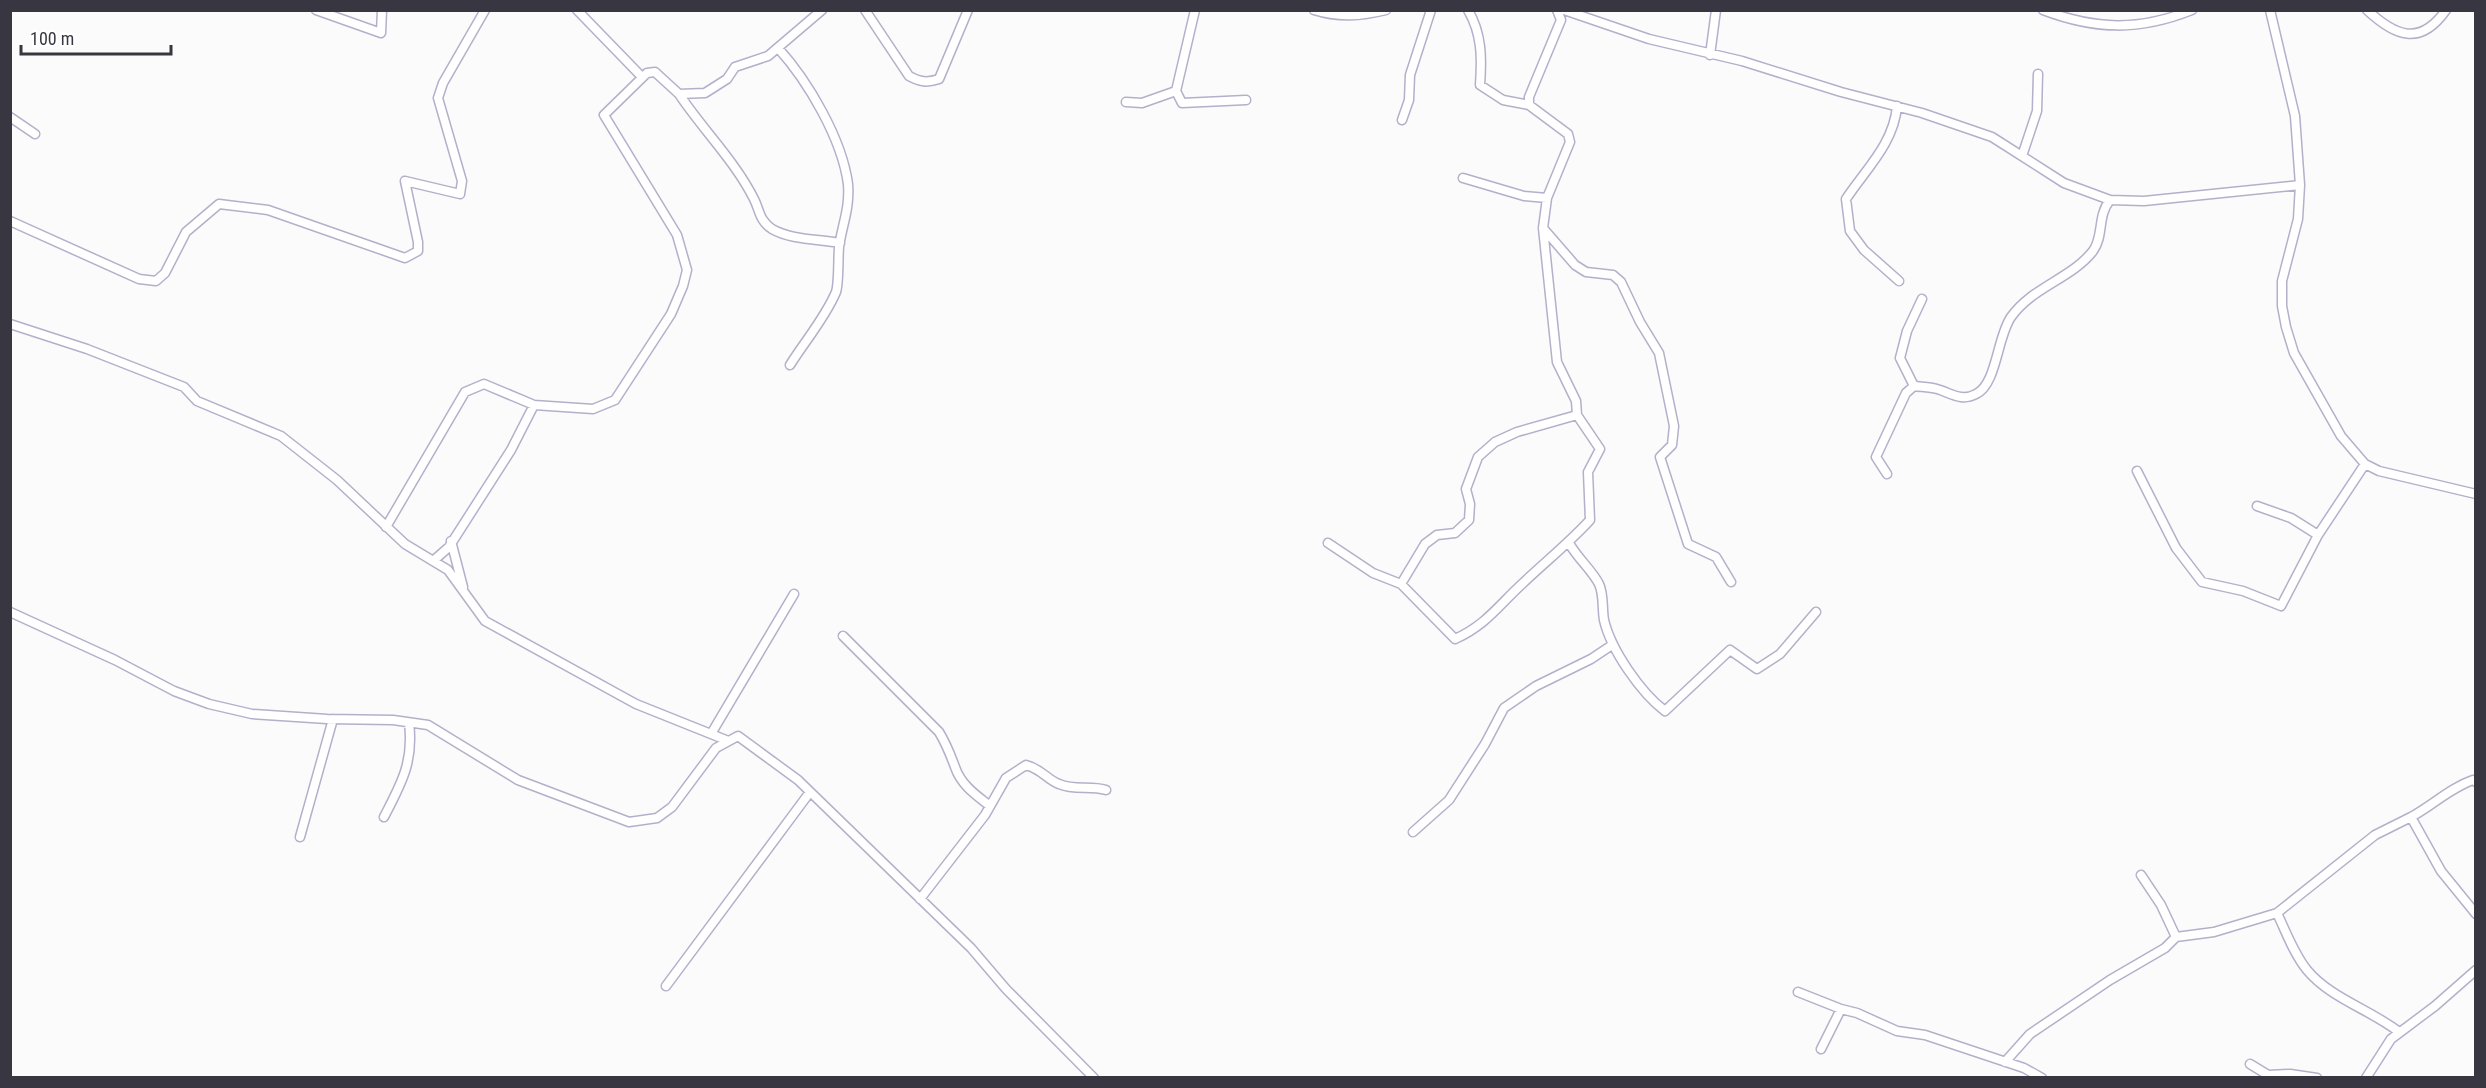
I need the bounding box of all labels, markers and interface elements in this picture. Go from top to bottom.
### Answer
scale bar [21,18,171,56]
text: 100 m [30,28,74,49]

